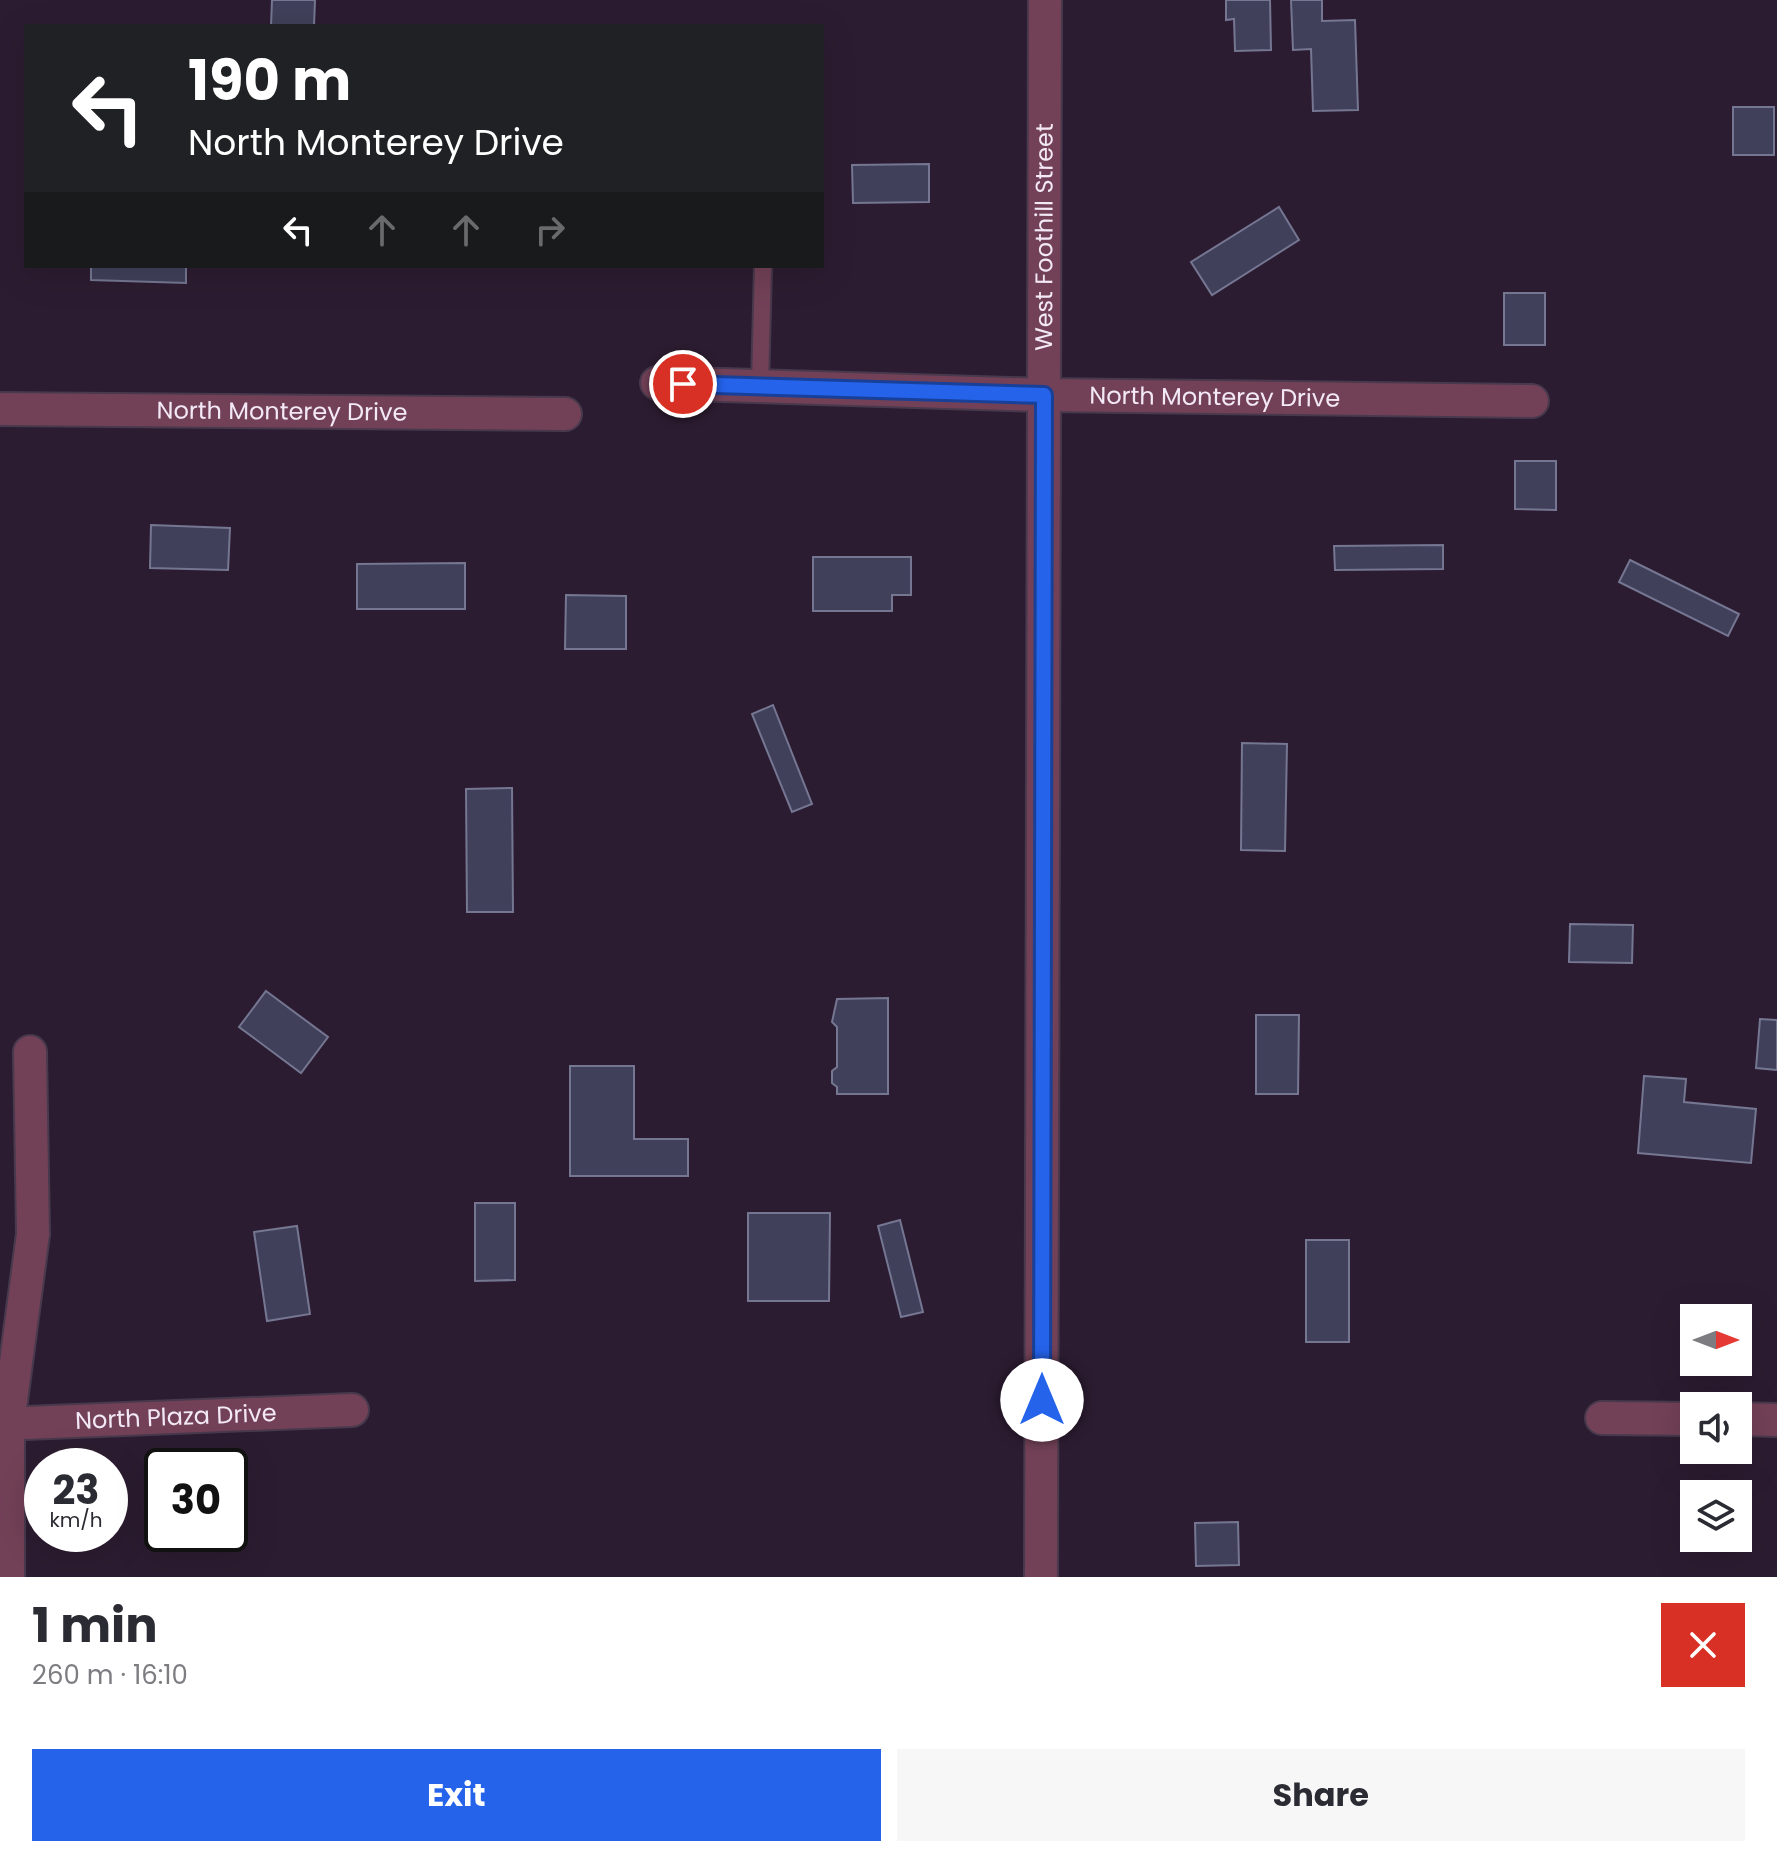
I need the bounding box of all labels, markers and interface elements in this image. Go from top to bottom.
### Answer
text: 190 m [188,41,351,120]
icon: left [56,56,160,160]
text: North Monterey Drive [188,117,564,168]
street label: West Foothill Street [1027,123,1061,351]
icon: left [276,208,320,252]
icon: ahead [360,208,404,252]
icon: ahead [444,208,488,252]
icon: right [528,208,572,252]
pin [649,350,717,418]
icon: arrive [661,362,705,406]
street label: North Monterey Drive [1089,379,1340,415]
street label: North Monterey Drive [156,393,408,429]
north arrow [1680,1304,1752,1376]
map controls [1680,1304,1752,1552]
position arrow [1000,1358,1084,1442]
button: sound [1680,1392,1752,1464]
street label: North Plaza Drive [74,1396,277,1437]
speed limit sign: 30 [144,1448,248,1552]
text: 23 [52,1462,100,1518]
button: layers [1680,1480,1752,1552]
text: km/h [49,1506,103,1534]
text: 1 min [32,1592,158,1659]
button: close [1661,1603,1745,1687]
text: 260 m · 16:10 [32,1657,188,1693]
button: Exit [32,1749,881,1841]
button: Share [897,1749,1745,1841]

